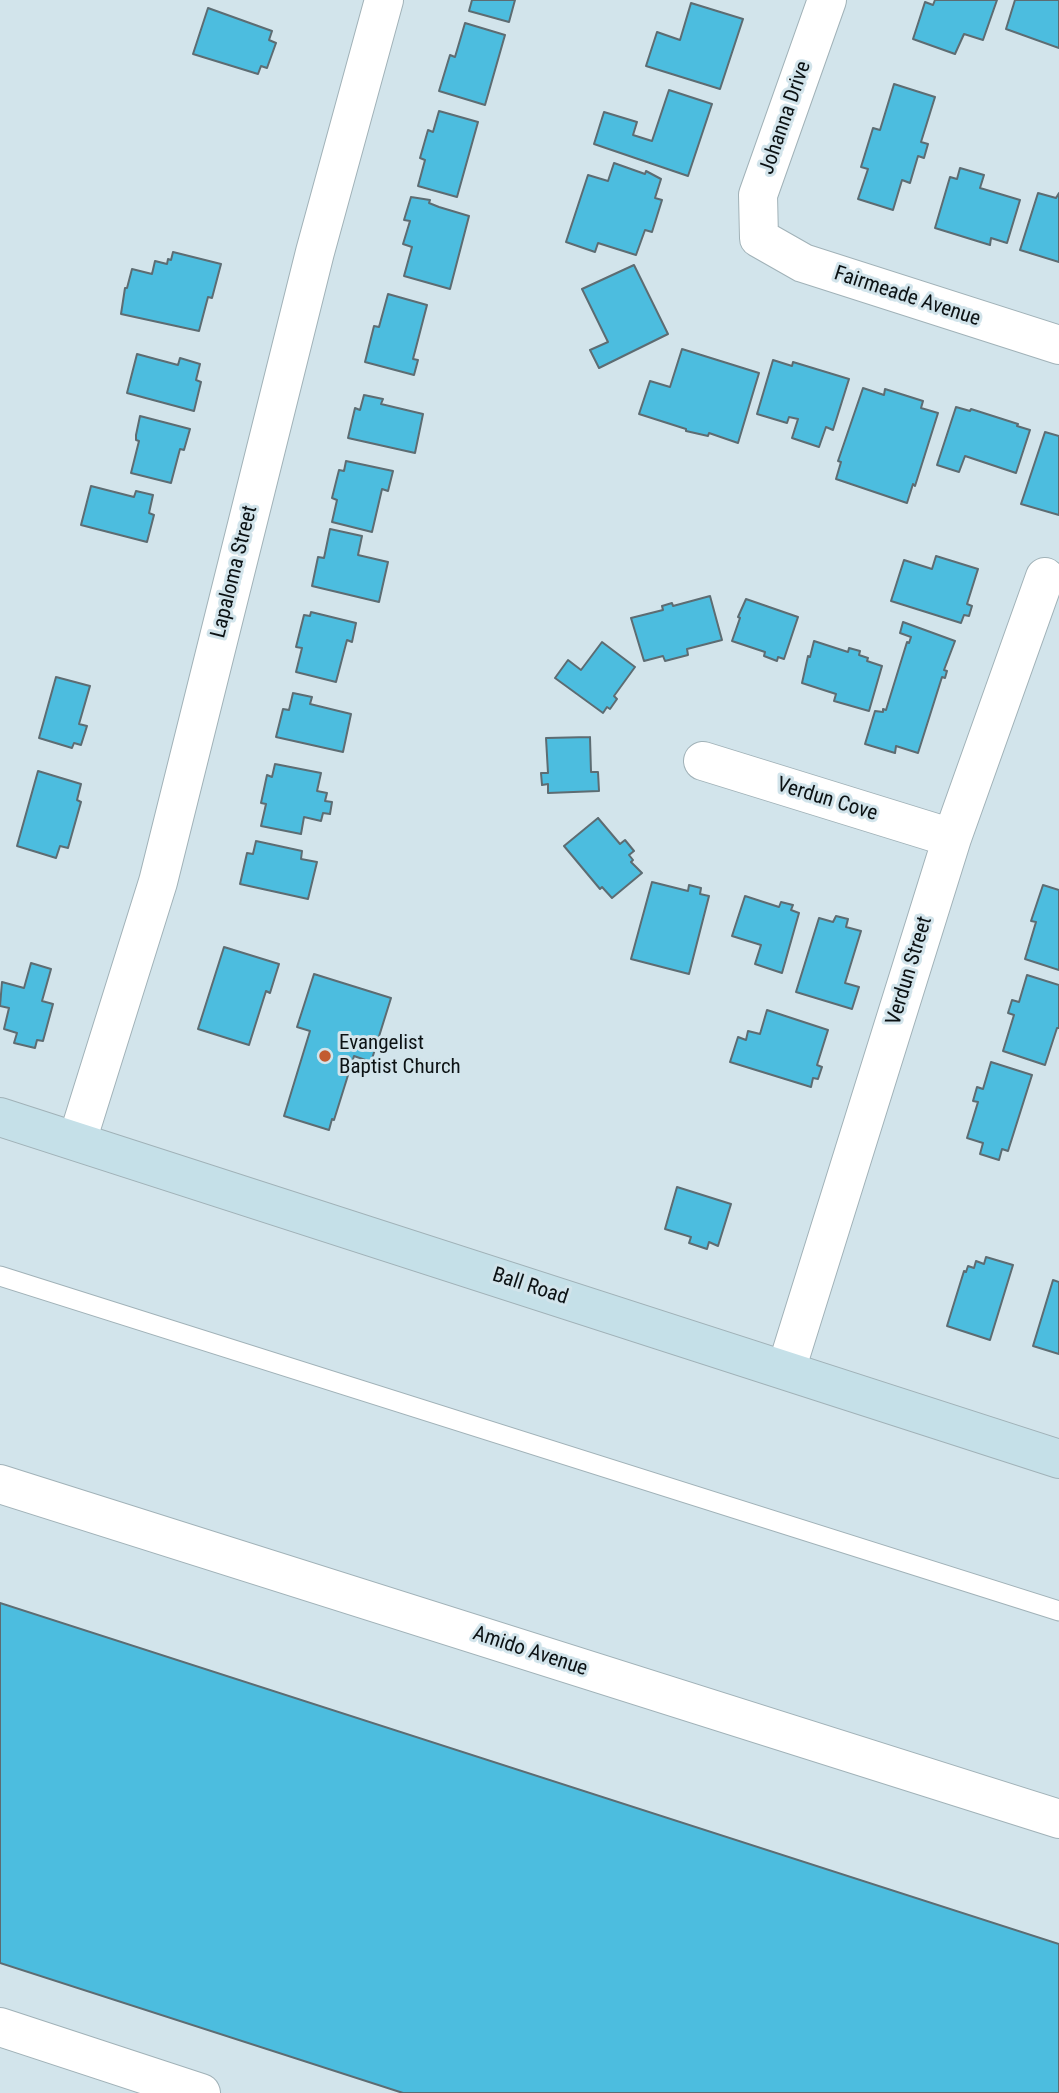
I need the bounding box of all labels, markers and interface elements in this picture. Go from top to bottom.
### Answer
street label: Johanna Drive [755,58,817,178]
street label: Fairmeade Avenue [831,261,983,333]
street label: Lapaloma Street [206,503,264,641]
street label: Verdun Cove [774,773,880,827]
street label: Verdun Street [882,914,938,1028]
place label: Evangelist Baptist Church [339,1031,461,1081]
marker: Evangelist Baptist Church [317,1048,333,1064]
street label: Ball Road [489,1263,571,1311]
street label: Amido Avenue [470,1622,590,1682]

